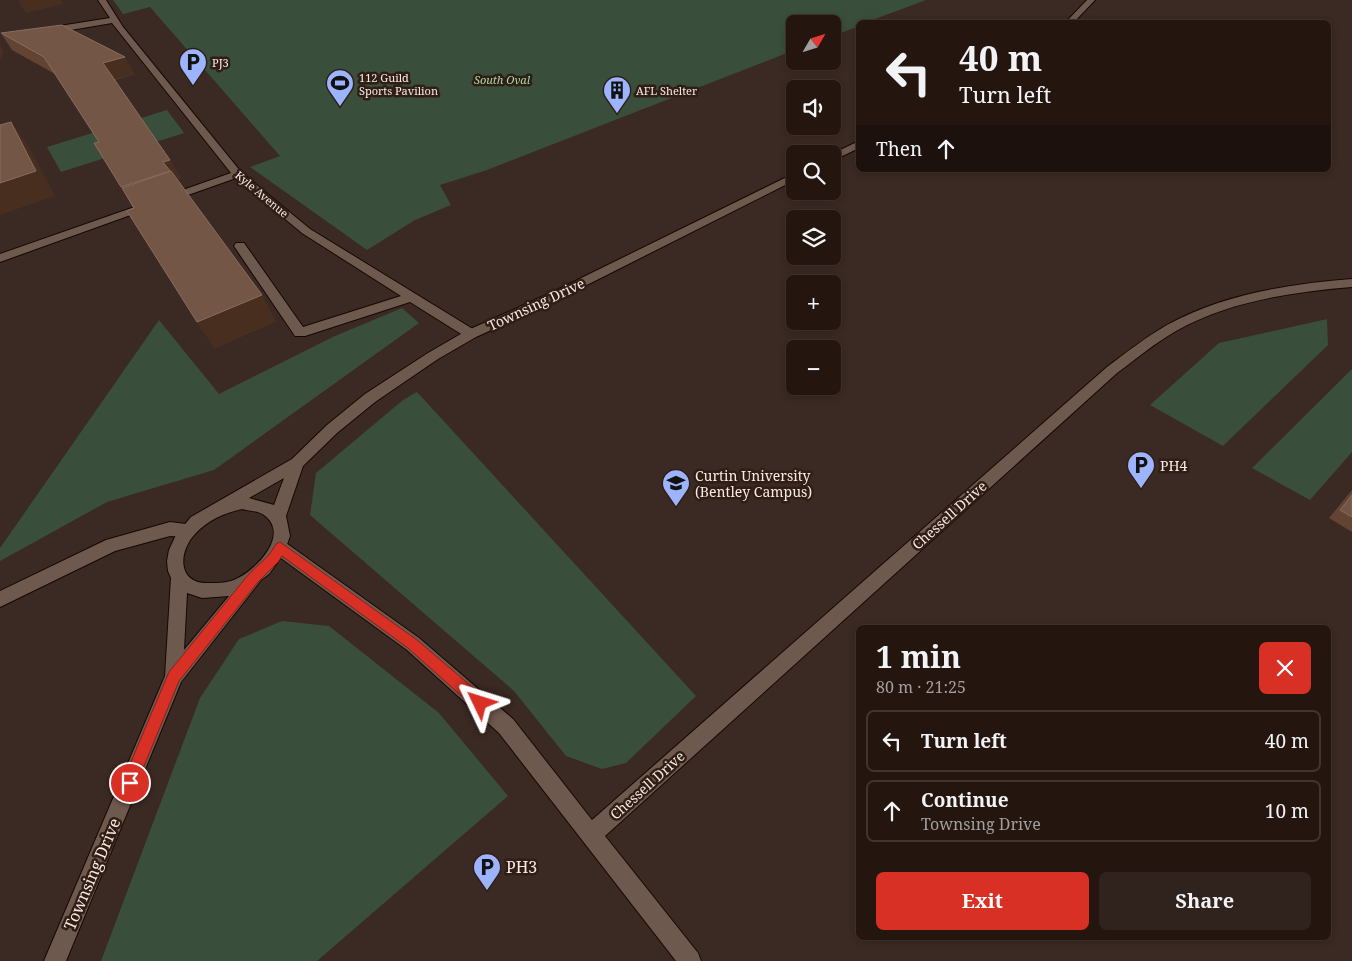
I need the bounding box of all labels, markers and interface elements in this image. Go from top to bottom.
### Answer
north arrow [786,15,841,70]
map controls [786,15,841,395]
text: 40 m [959,34,1042,81]
icon: left [876,40,941,105]
parking icon: PJ3 [178,47,208,86]
place label: PJ3 [212,55,229,70]
sports icon: 112 Guild Sports Pavilion [325,68,355,107]
place label: 112 Guild Sports Pavilion [359,70,438,98]
park label: South Oval [474,72,531,87]
building icon: AFL Shelter [602,75,632,114]
text: Turn left [959,79,1051,109]
button: sound [786,80,841,135]
place label: AFL Shelter [636,83,698,98]
icon: ahead [932,135,960,163]
text: Then [876,136,922,162]
button: search [786,145,841,200]
street label: Kyle Avenue [232,167,292,221]
button: layers [786,210,841,265]
street label: Townsing Drive [484,273,588,335]
button: + [786,275,841,330]
button: − [786,340,841,395]
parking icon: PH4 [1126,450,1156,489]
place label: PH4 [1160,456,1188,475]
place label: Curtin University (Bentley Campus) [695,466,812,501]
school or university icon: Curtin University (Bentley Campus) [661,468,691,507]
street label: Chessell Drive [908,476,990,554]
text: 1 min [876,636,961,677]
button: close [1259,642,1311,694]
position arrow [453,676,505,728]
text: 80 m · 21:25 [876,676,966,698]
icon: left [878,727,906,755]
text: Turn left [921,728,1007,754]
text: 40 m [1265,728,1309,754]
street label: Chessell Drive [606,746,688,824]
pin [109,762,151,804]
icon: arrive [116,769,144,797]
text: Continue [921,787,1009,813]
icon: ahead [878,797,906,825]
text: 10 m [1265,798,1309,824]
text: Townsing Drive [921,813,1041,835]
street label: Townsing Drive [58,815,126,933]
parking icon: PH3 [472,852,502,891]
place label: PH3 [506,856,537,878]
button: Exit [876,872,1089,930]
button: Share [1099,872,1311,930]

